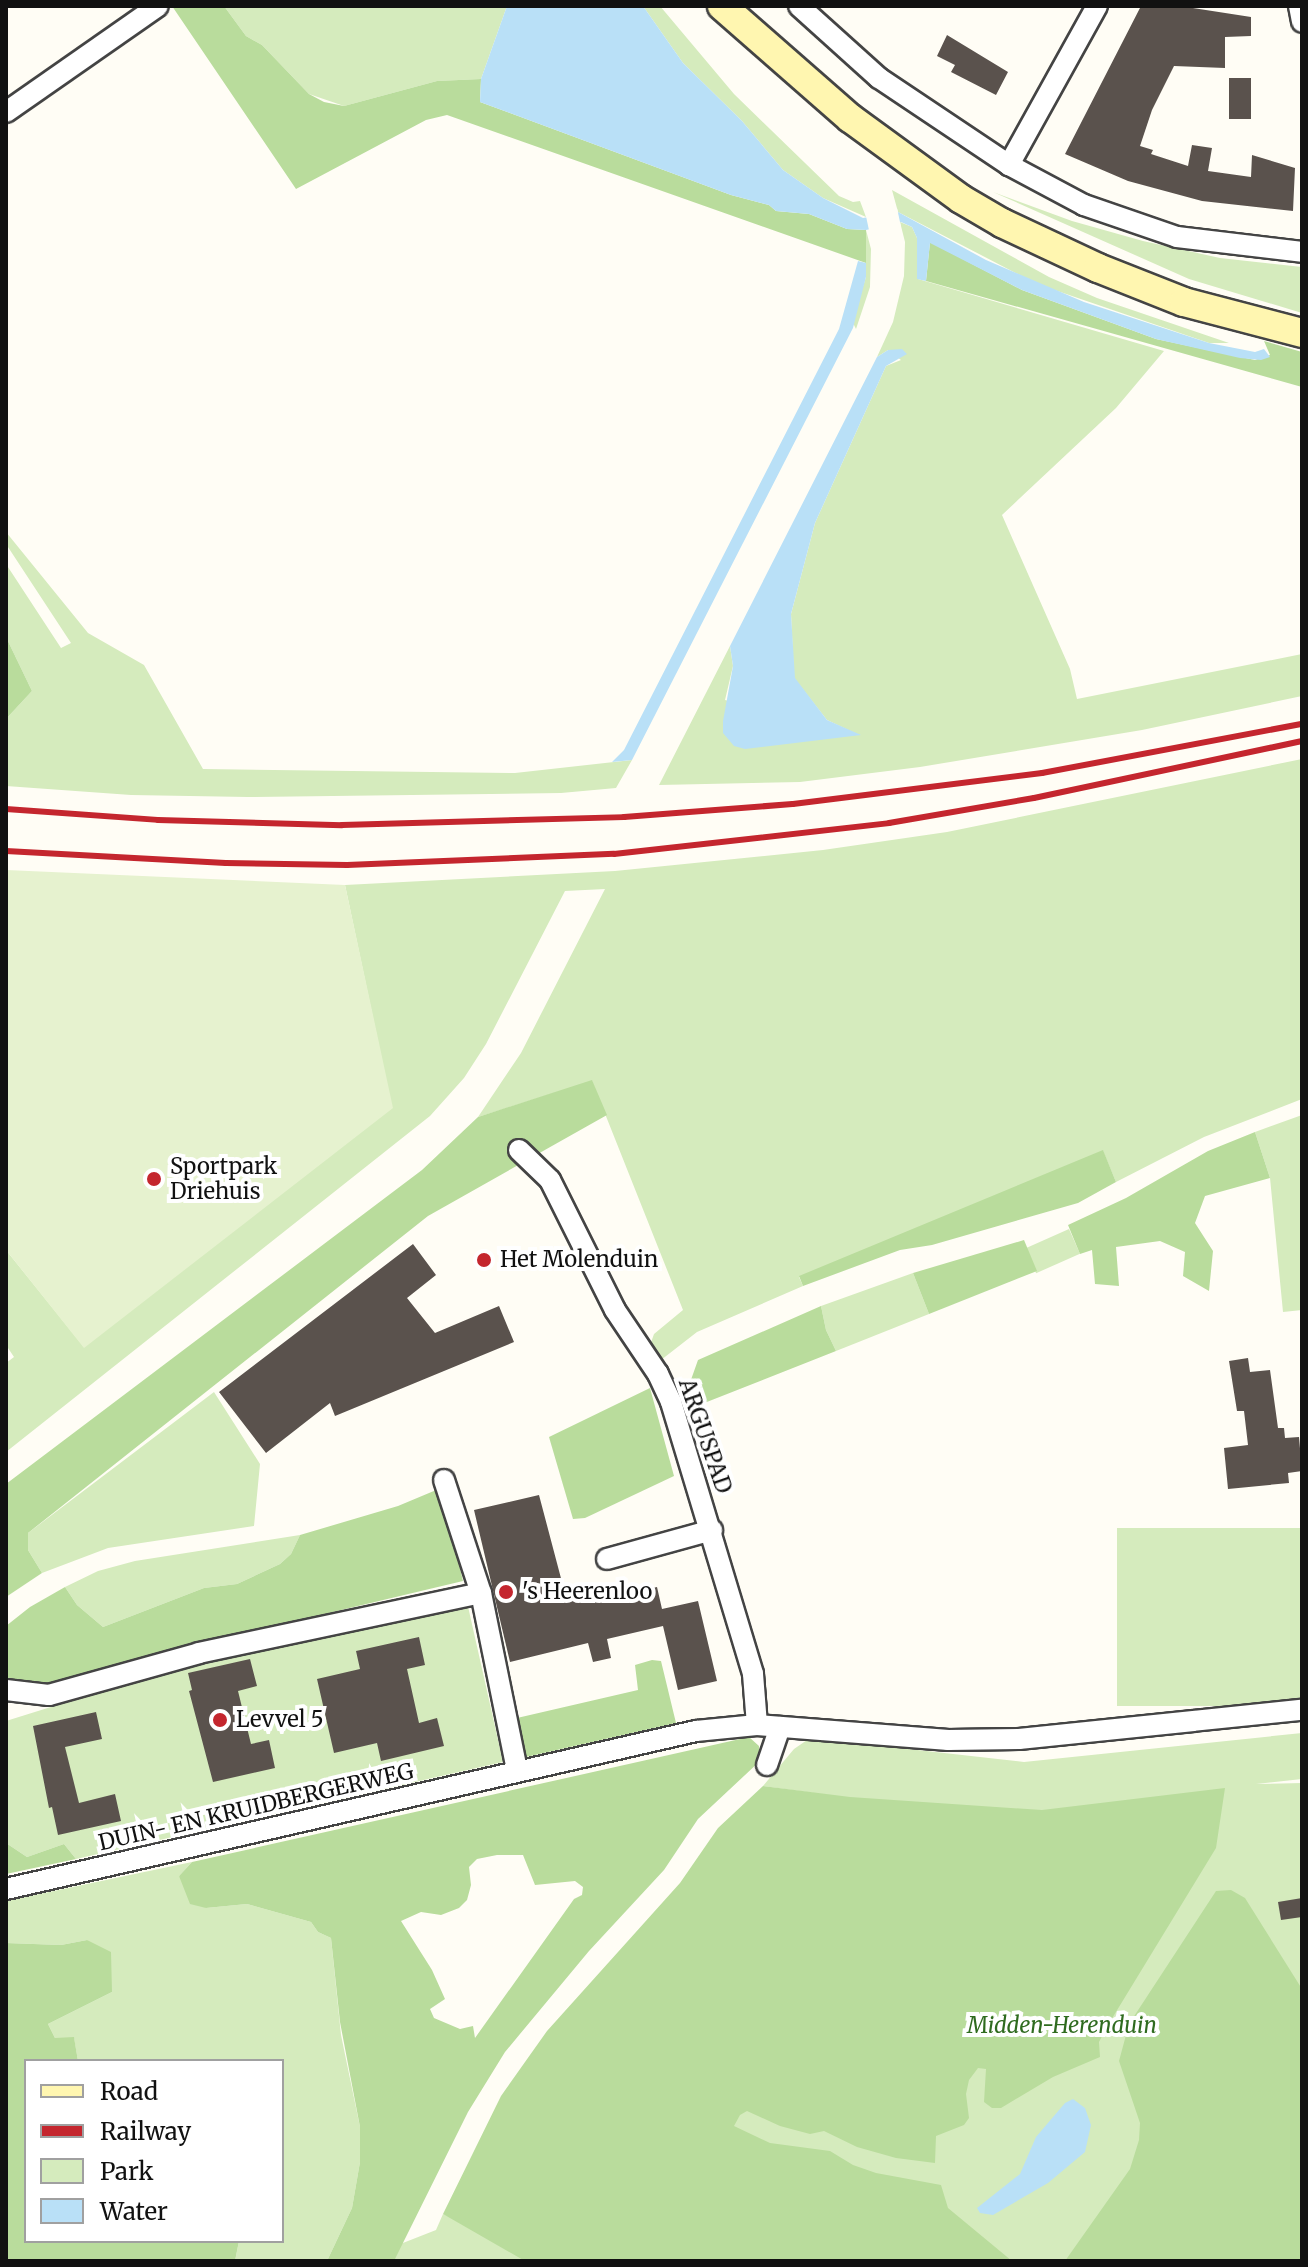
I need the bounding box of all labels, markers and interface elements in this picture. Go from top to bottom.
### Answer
place label: Sportpark Driehuis [170,1153,277,1204]
marker: Sportpark Driehuis [145,1170,163,1188]
place label: Het Molenduin [500,1247,658,1273]
marker: Het Molenduin [475,1251,493,1269]
street label: ARGUSPAD [673,1375,737,1497]
place label: 's Heerenloo [522,1579,652,1605]
marker: 's Heerenloo [497,1583,515,1601]
place label: Levvel 5 [236,1707,324,1733]
marker: Levvel 5 [211,1711,229,1729]
street label: DUIN- EN KRUIDBERGERWEG [96,1758,416,1856]
park label: Midden-Herenduin [967,2013,1157,2039]
legend [24,2059,284,2243]
text: Road [100,2076,158,2107]
text: Railway [100,2116,191,2147]
text: Park [100,2156,153,2187]
text: Water [100,2196,168,2227]

